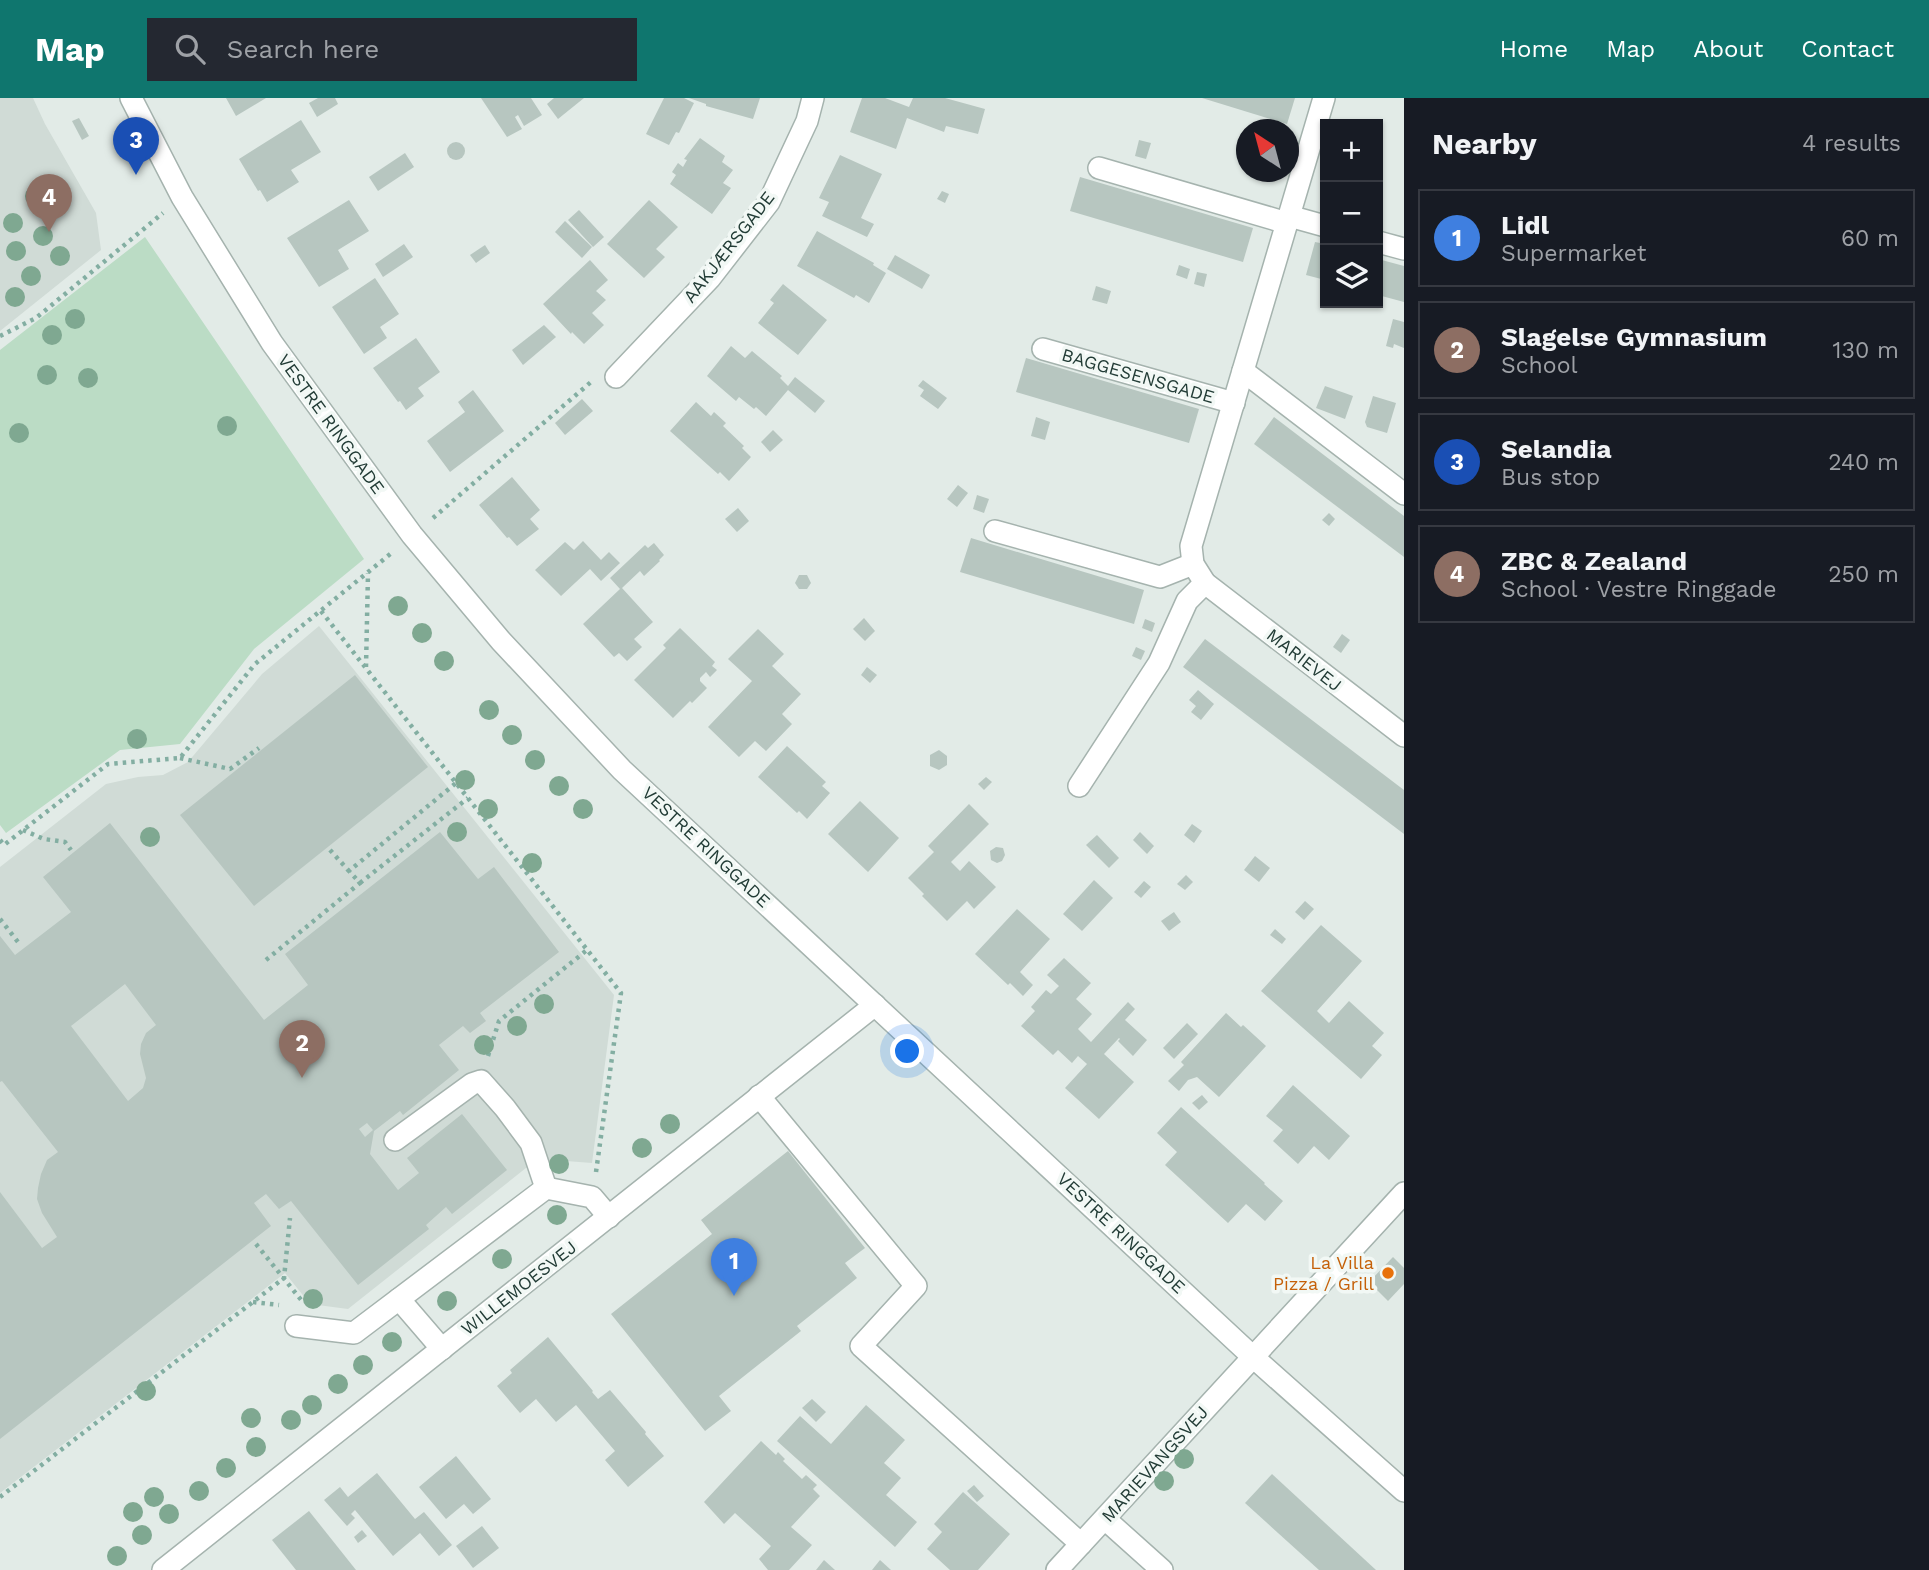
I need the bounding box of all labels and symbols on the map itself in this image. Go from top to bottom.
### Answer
pin: 3 [113,117,159,175]
north arrow [1236,119,1299,182]
pin: 4 [26,174,72,232]
street label: AAKJÆRSGADE [679,187,779,307]
street label: BAGGESENSGADE [1059,344,1217,407]
street label: VESTRE RINGGADE [274,350,389,498]
street label: MARIEVEJ [1263,624,1346,695]
street label: VESTRE RINGGADE [638,782,775,911]
pin: 2 [279,1020,325,1078]
your location [890,1034,924,1068]
street label: VESTRE RINGGADE [1053,1168,1190,1297]
street label: WILLEMOESVEJ [457,1236,580,1339]
pin: 1 [711,1238,757,1296]
place label: La Villa Pizza / Grill [1273,1252,1374,1294]
marker: La Villa Pizza / Grill [1380,1265,1396,1281]
street label: MARIEVANGSVEJ [1097,1401,1212,1526]

